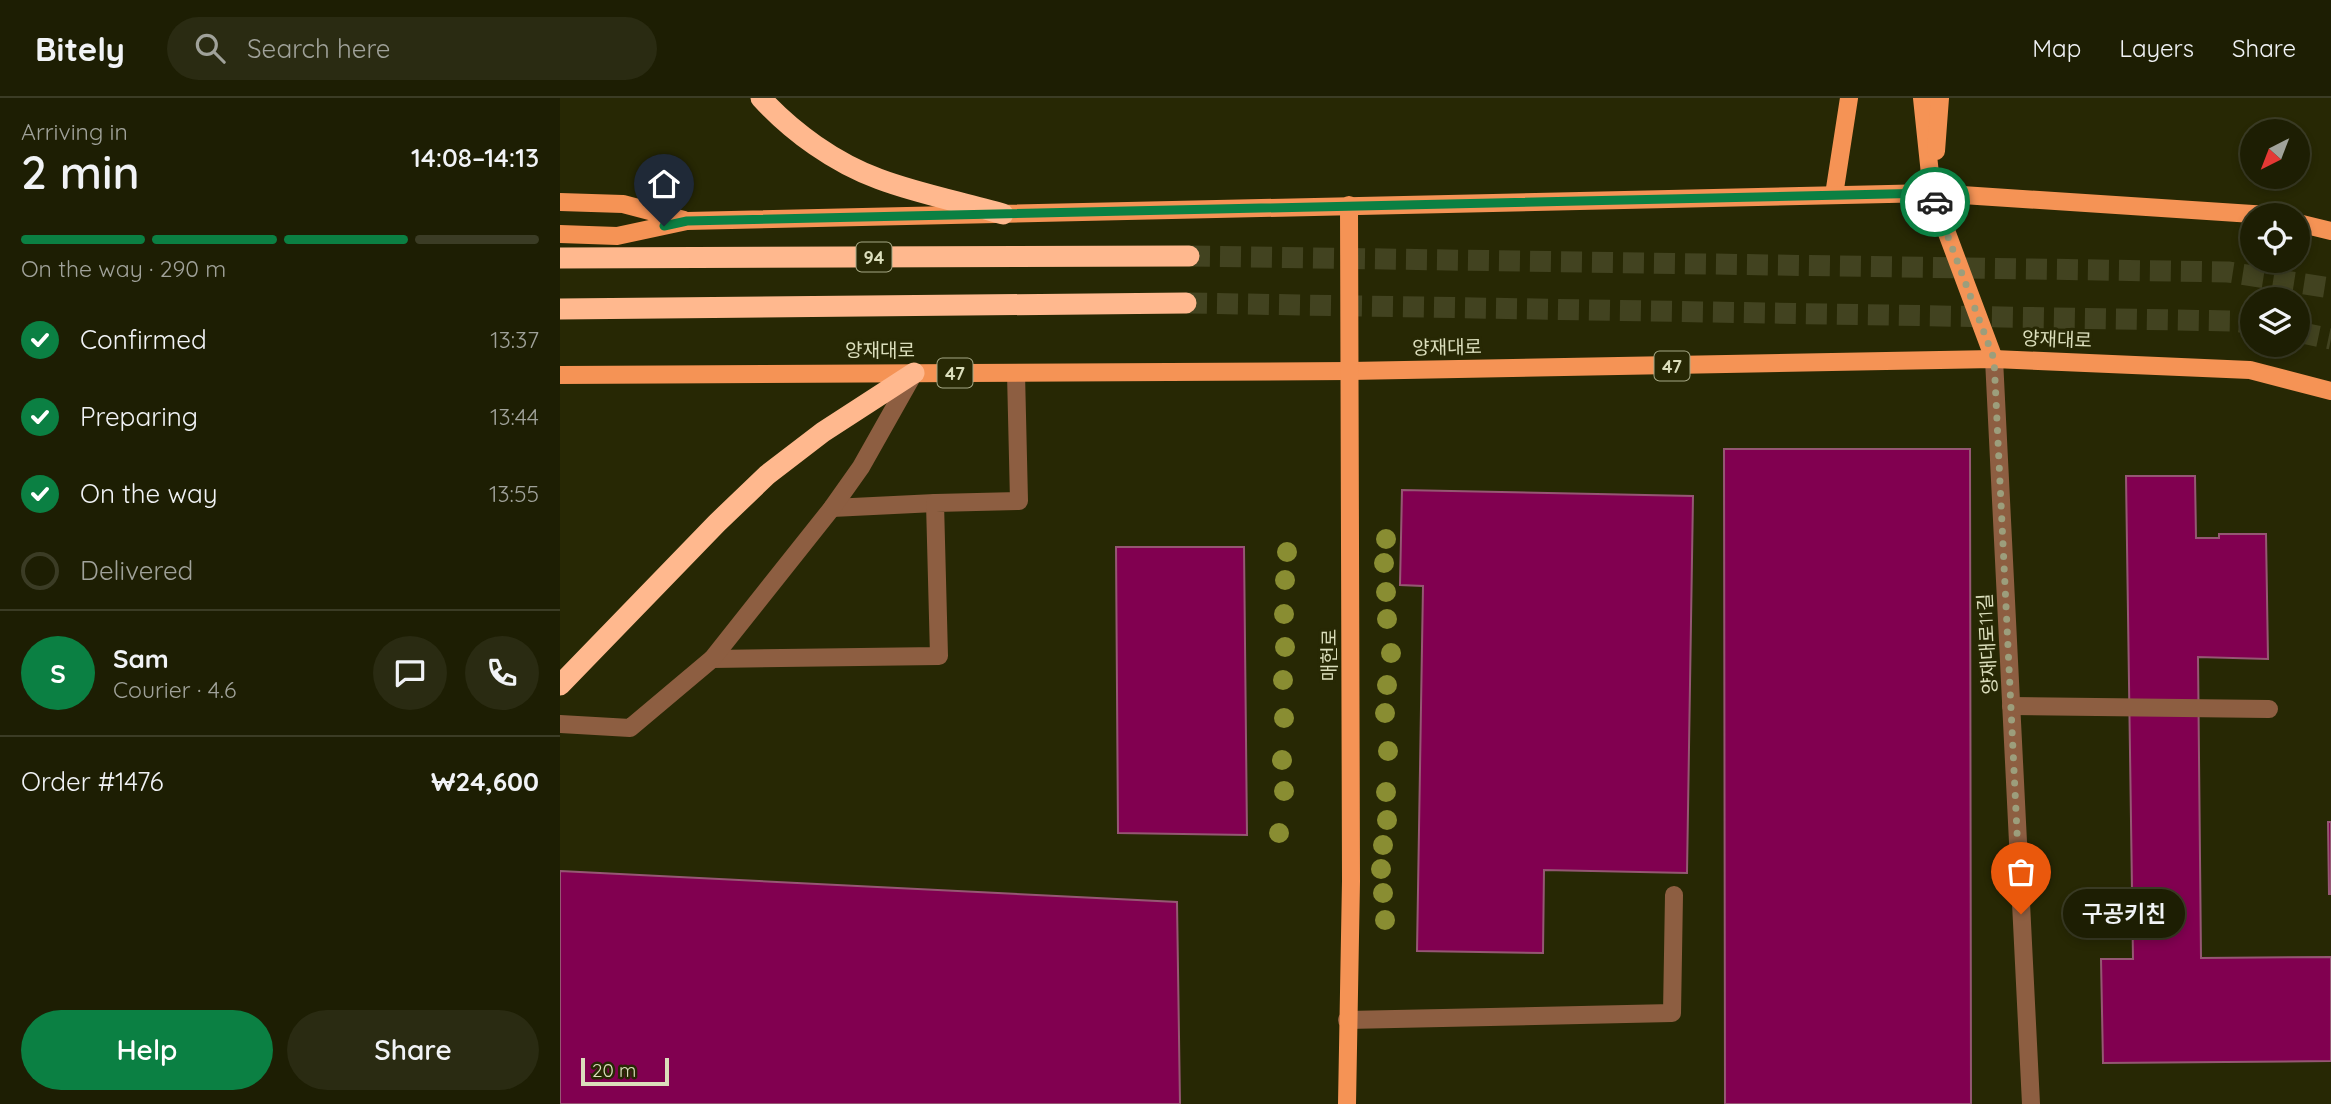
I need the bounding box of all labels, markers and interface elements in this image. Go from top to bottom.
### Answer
search box [167,17,657,80]
text: Bitely [35,28,125,69]
icon: search [191,29,229,67]
text: Search here [247,32,391,65]
text: Map [2032,33,2081,63]
text: Layers [2119,33,2194,63]
text: Share [2232,33,2296,63]
text: Arriving in [21,117,128,146]
north arrow [2240,119,2310,189]
map controls [2240,119,2310,357]
text: 14:08–14:13 [411,141,539,174]
text: 2 min [21,143,140,201]
pin [634,154,694,226]
icon: home [645,165,683,203]
courier [1900,167,1970,237]
icon: car [1916,183,1954,221]
button: locate [2240,203,2310,273]
road number: 94 [856,242,892,272]
text: On the way · 290 m [21,254,226,283]
button: layers [2240,287,2310,357]
icon: check [21,321,59,359]
text: Confirmed [80,323,207,356]
text: 13:37 [490,325,539,354]
street label: 양재대로 [2022,326,2092,352]
street label: 양재대로 [1412,334,1482,360]
street label: 양재대로 [845,338,915,362]
road number: 47 [1654,352,1690,380]
road number: 47 [938,358,972,388]
icon: check [21,398,59,436]
text: Preparing [80,400,198,433]
text: 13:44 [490,402,539,431]
icon: check [21,475,59,513]
text: On the way [80,477,218,510]
text: 13:55 [489,479,539,508]
text: Delivered [80,554,193,587]
street label: 양재대로11길 [1972,593,2002,695]
street label: 매헌로 [1317,629,1341,681]
button: chat [373,636,447,710]
button: phone [465,636,539,710]
text: Sam [113,642,169,675]
text: S [50,657,66,690]
text: Courier · 4.6 [113,675,236,704]
text: Order #1476 [21,765,164,798]
text: ₩24,600 [431,765,539,798]
pin [1991,842,2051,914]
icon: bag [2002,853,2040,891]
callout: 구공키친 [2063,890,2186,938]
text: 구공키친 [2082,899,2166,928]
button: Help [21,1010,273,1090]
button: Share [287,1010,539,1090]
scale bar [581,1055,668,1087]
text: 20 m [592,1058,636,1082]

